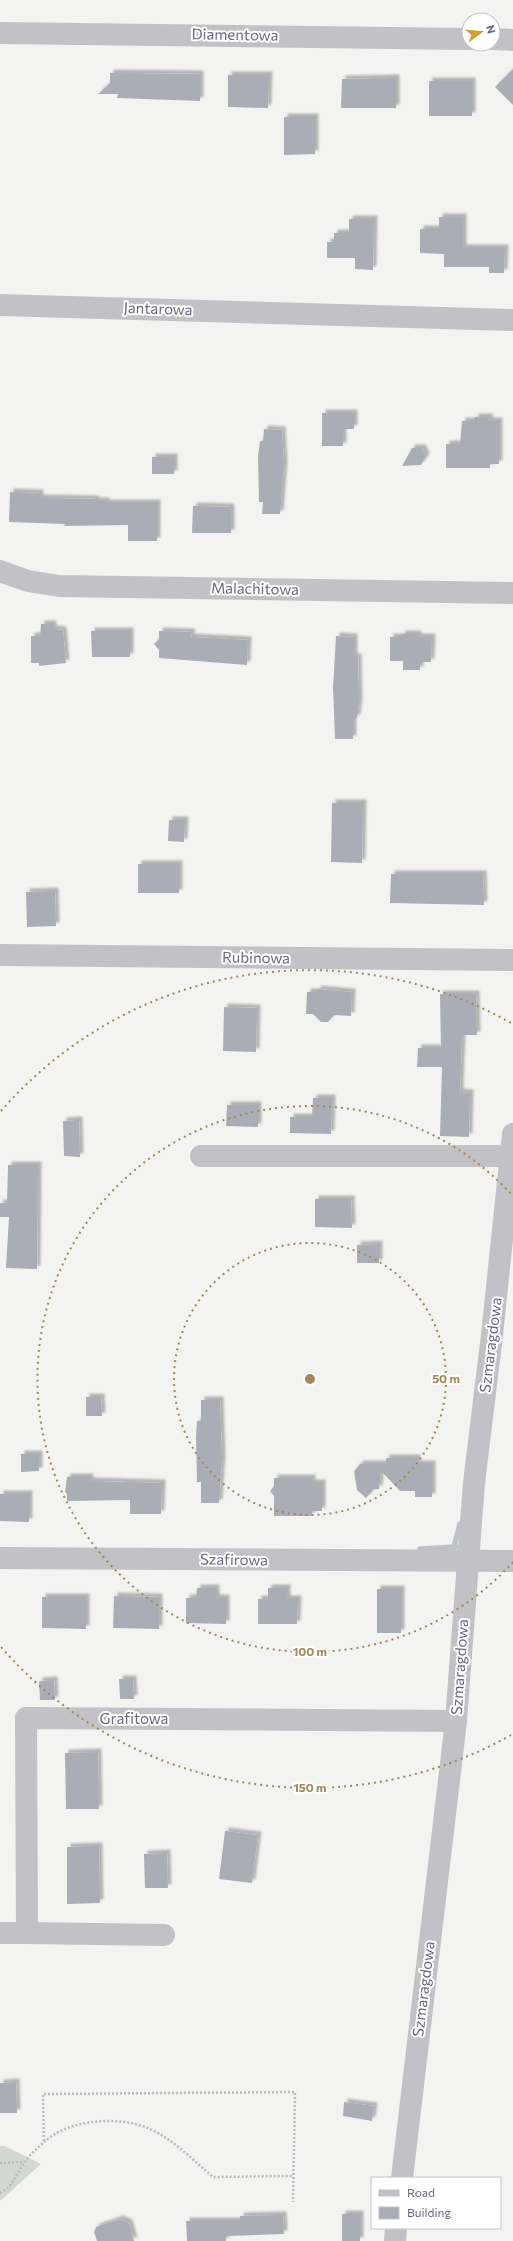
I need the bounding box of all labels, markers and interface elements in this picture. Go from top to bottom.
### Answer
north arrow [461,12,501,52]
text: N [484,23,498,35]
street label: Diamentowa [191,24,279,44]
street label: Jantarowa [123,298,193,318]
street label: Malachitowa [211,578,299,598]
street label: Rubinowa [222,947,290,967]
street label: Szmaragdowa [475,1296,505,1394]
text: 50 m [432,1371,460,1385]
centre of rings [303,1372,317,1386]
street label: Szafirowa [200,1549,268,1569]
street label: Szmaragdowa [447,1618,471,1715]
text: 100 m [293,1644,327,1658]
street label: Grafitowa [100,1709,168,1727]
text: 150 m [293,1780,327,1794]
street label: Szmaragdowa [408,1940,438,2038]
legend [371,2177,501,2229]
text: Road [407,2185,435,2199]
text: Building [407,2205,451,2219]

